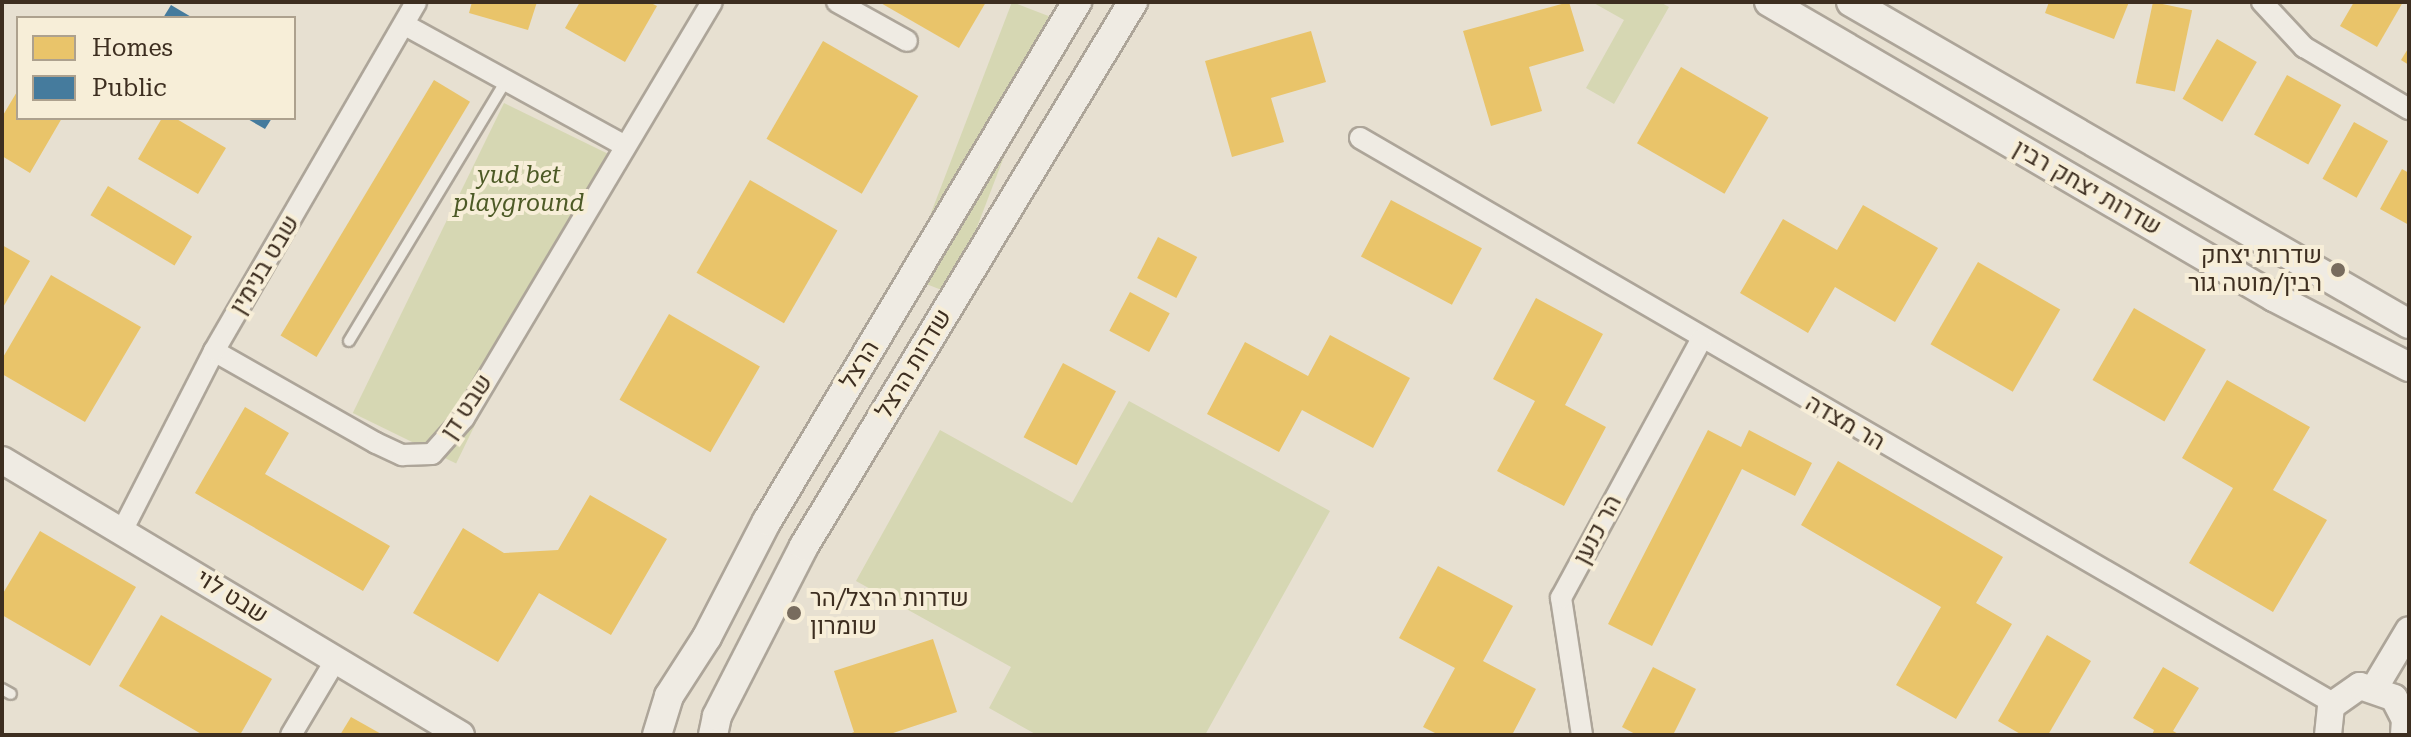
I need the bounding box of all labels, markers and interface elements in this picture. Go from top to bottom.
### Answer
legend [16,16,296,120]
text: Homes [92,34,173,62]
text: Public [92,74,167,102]
street label: שדרות יצחק רבין [2008,134,2166,242]
park label: yud bet playground [454,162,584,218]
street label: שבט בנימין [224,210,306,320]
place label: שדרות יצחק רבין/מוטה גור [2188,242,2322,298]
marker: שדרות יצחק רבין/מוטה גור [2329,261,2347,279]
street label: שדרות הרצל [870,304,958,424]
street label: הרצל [834,336,886,394]
street label: שבט דן [435,369,499,445]
street label: הר מצדה [1800,389,1890,457]
street label: הר כנען [1568,490,1628,570]
street label: שבט לוי [191,564,273,630]
place label: שדרות הרצל/הר שומרון [810,585,969,641]
marker: שדרות הרצל/הר שומרון [785,604,803,622]

